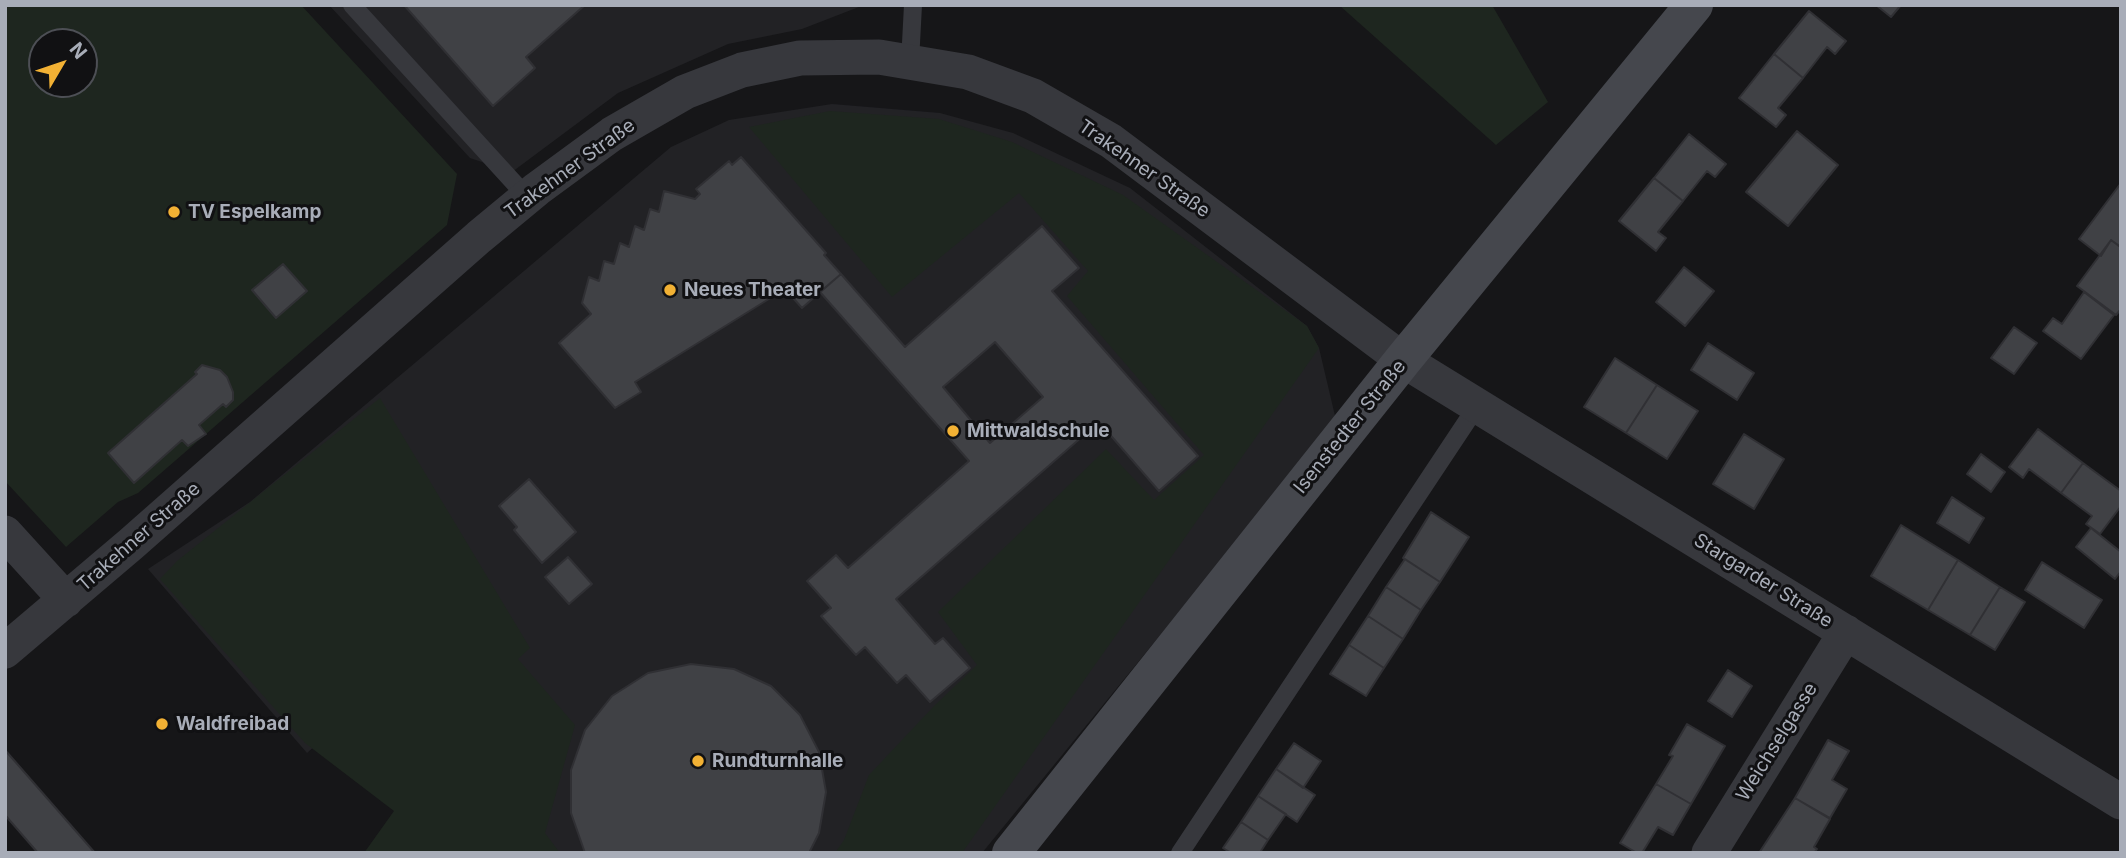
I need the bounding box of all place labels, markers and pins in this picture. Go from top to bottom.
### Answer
place label: TV Espelkamp [188,201,321,223]
marker: TV Espelkamp [166,204,182,220]
place label: Neues Theater [684,279,821,301]
marker: Neues Theater [662,282,678,298]
place label: Mittwaldschule [967,420,1110,442]
marker: Mittwaldschule [945,423,961,439]
place label: Waldfreibad [176,713,289,735]
marker: Waldfreibad [154,716,170,732]
place label: Rundturnhalle [712,750,843,772]
marker: Rundturnhalle [690,753,706,769]

